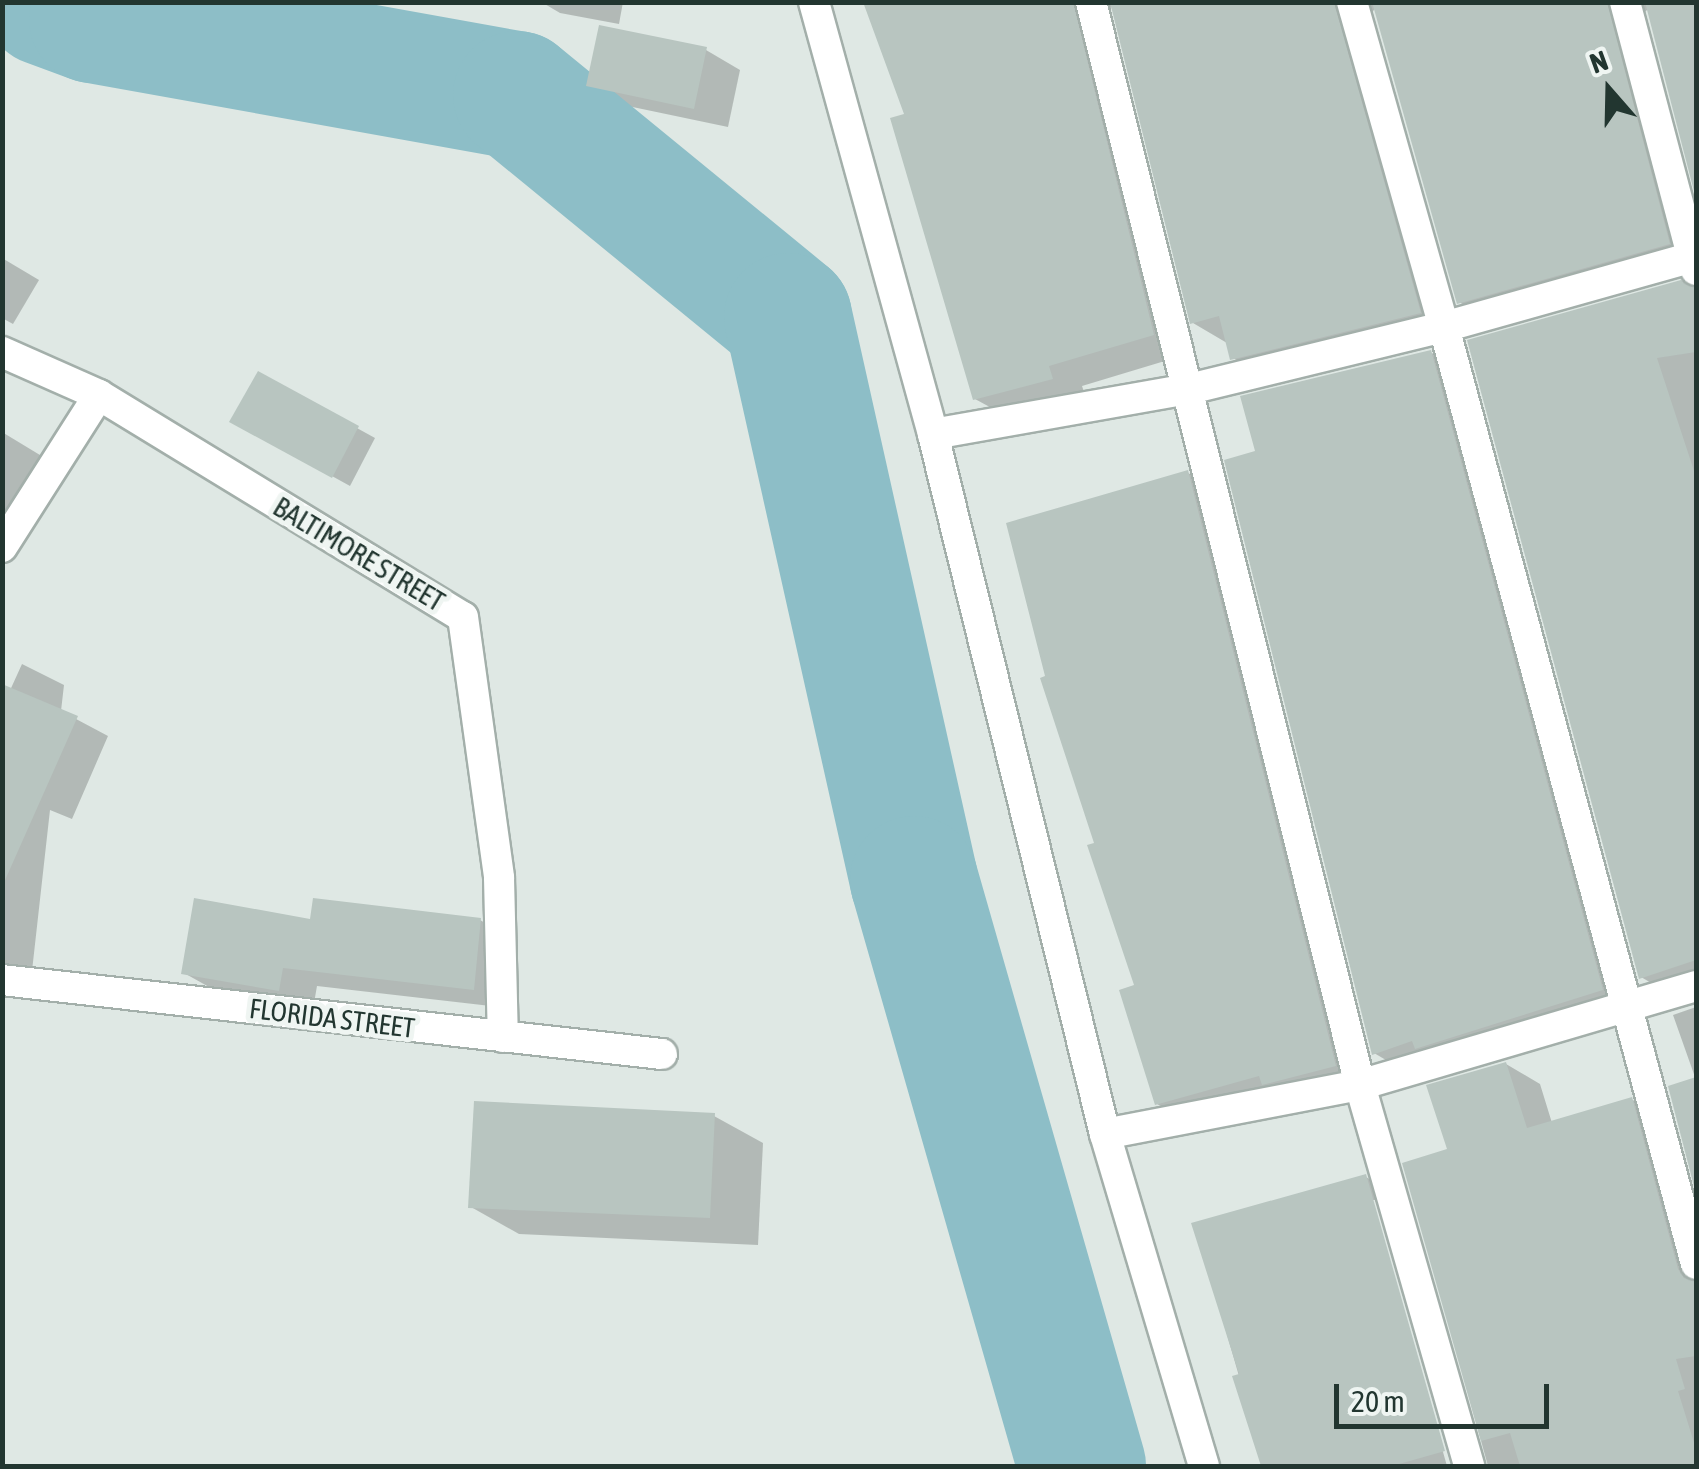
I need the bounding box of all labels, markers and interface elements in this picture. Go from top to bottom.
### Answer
north arrow [1559,40,1659,140]
text: N [1585,44,1612,80]
street label: BALTIMORE STREET [267,490,451,618]
street label: FLORIDA STREET [247,991,417,1045]
scale bar [1339,1364,1554,1426]
text: 20 m [1351,1384,1405,1418]

